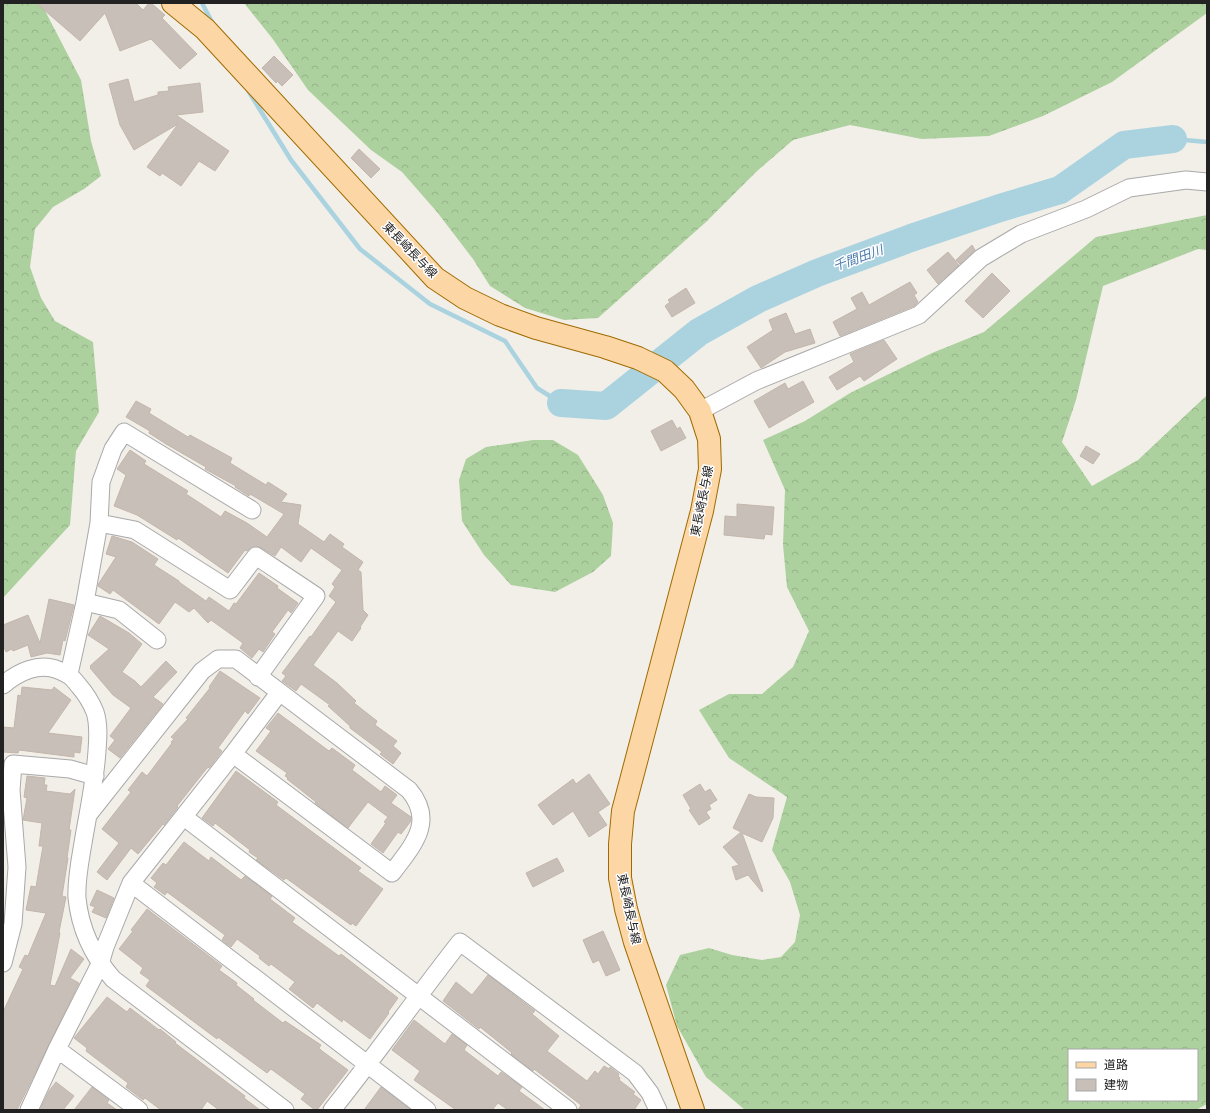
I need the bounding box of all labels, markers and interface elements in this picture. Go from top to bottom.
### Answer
street label: 東長崎長与線 [380,219,440,281]
water label: 千間田川 [831,241,887,274]
street label: 東長崎長与線 [688,464,716,538]
street label: 東長崎長与線 [615,872,643,946]
legend [1068,1049,1198,1101]
text: 道路 [1104,1058,1128,1072]
text: 建物 [1104,1078,1128,1092]

